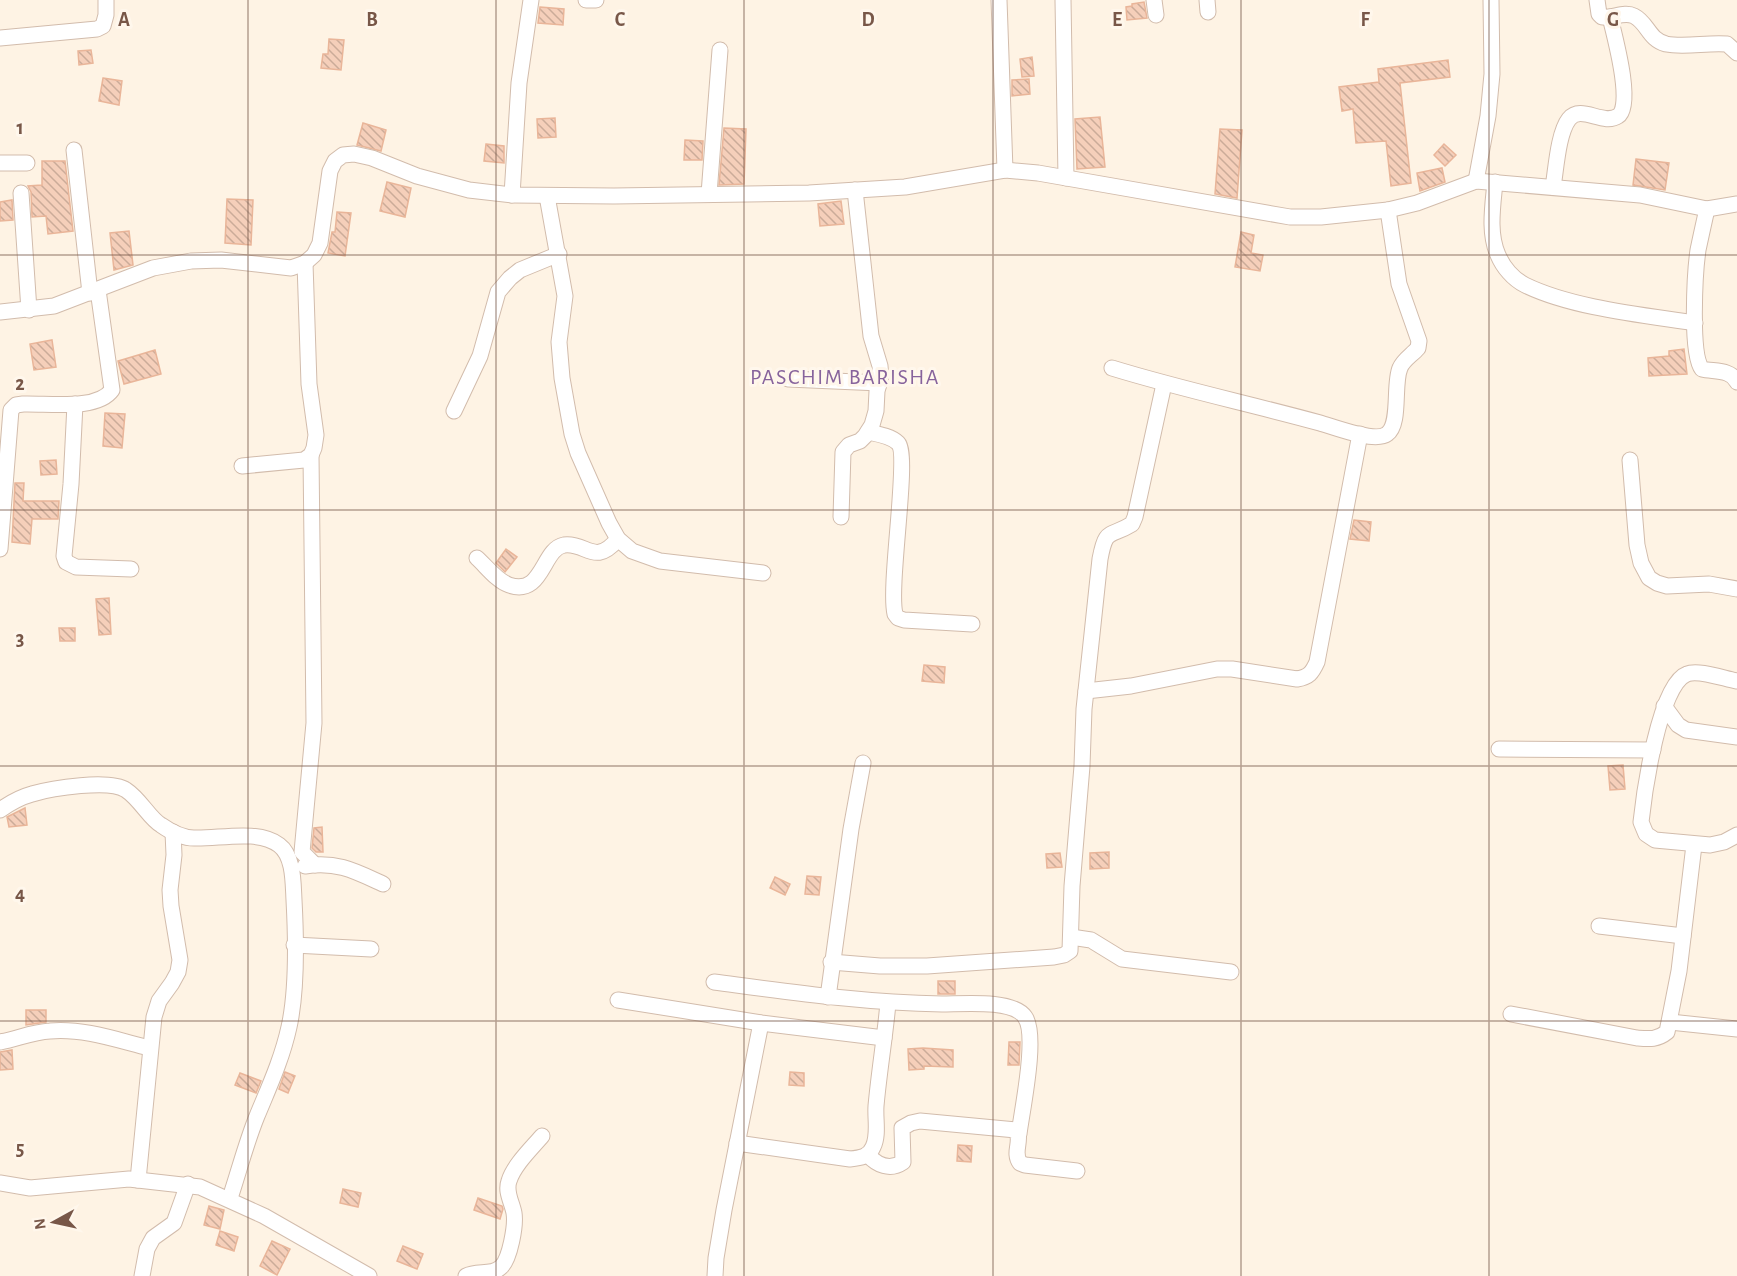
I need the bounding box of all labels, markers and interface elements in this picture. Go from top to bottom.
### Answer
text: A [118,10,130,30]
text: B [366,10,378,30]
text: C [615,10,626,30]
text: D [861,10,875,30]
text: E [1112,10,1122,30]
text: F [1360,10,1370,30]
text: G [1607,10,1619,30]
text: 1 [16,118,24,138]
district label: PASCHIM BARISHA [750,366,940,388]
text: 2 [15,374,25,394]
text: 3 [16,629,24,649]
text: 4 [15,884,25,904]
text: 5 [16,1139,24,1159]
north arrow [24,1192,84,1252]
text: N [31,1217,49,1231]

